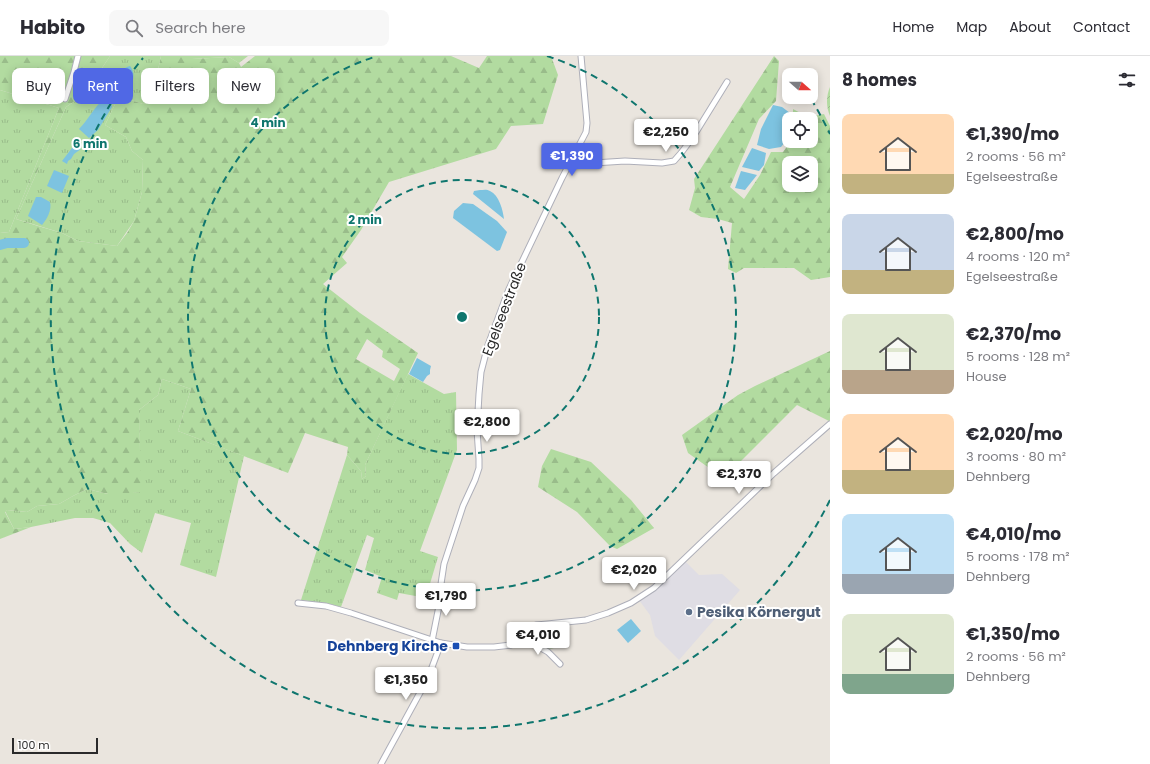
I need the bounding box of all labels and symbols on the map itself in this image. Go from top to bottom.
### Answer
north arrow [782,68,818,104]
text: 4 min [250,114,286,131]
pin: €2,250 [633,119,699,153]
text: 6 min [73,135,107,152]
pin: €1,390 [539,143,605,177]
text: 2 min [348,211,382,228]
street label: Egelseestraße [477,259,531,359]
centre of rings [455,310,469,324]
pin: €2,800 [454,409,520,443]
pin: €2,370 [706,461,772,495]
pin: €2,020 [601,557,667,591]
pin: €1,790 [413,583,479,617]
place label: Pesika Körnergut [697,602,821,622]
marker: Pesika Körnergut [684,607,694,617]
pin: €4,010 [505,622,571,656]
place label: Dehnberg Kirche [327,636,448,656]
marker: Dehnberg Kirche [451,641,461,651]
pin: €1,350 [373,667,439,701]
scale bar [12,736,98,755]

